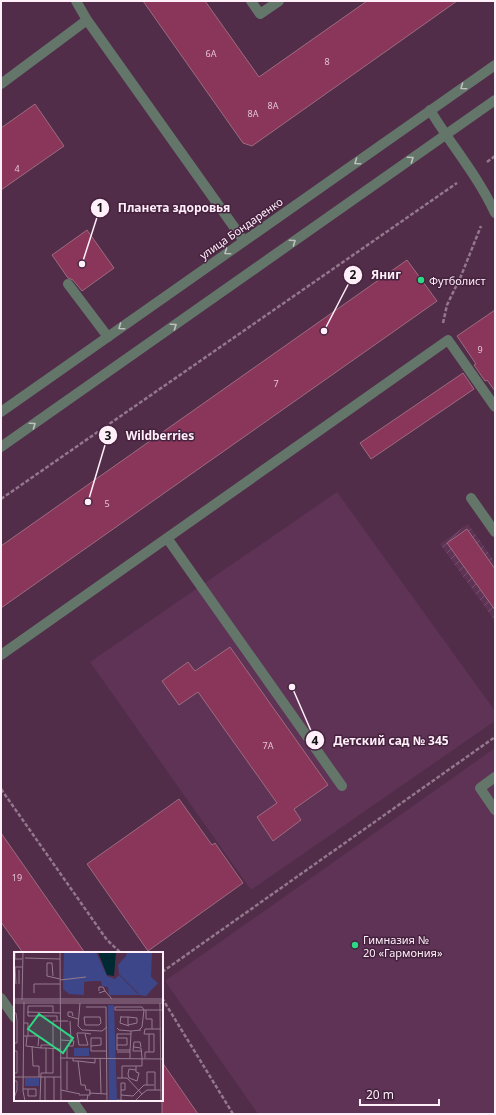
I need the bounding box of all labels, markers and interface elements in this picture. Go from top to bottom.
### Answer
house number: 6А [206,47,217,60]
house number: 8 [324,55,330,68]
one-way arrow [460,82,467,90]
house number: 8А [268,99,279,112]
house number: 8А [248,107,259,120]
one-way arrow [407,156,414,164]
one-way arrow [354,157,361,164]
house number: 4 [14,162,20,175]
street label: улица Бондаренко [196,194,286,262]
callout: Планета здоровья [90,196,238,220]
text: 1 [97,199,103,216]
text: Планета здоровья [118,199,230,216]
one-way arrow [289,239,296,247]
one-way arrow [224,247,231,255]
callout: Яниг [343,263,409,287]
text: 2 [350,266,357,283]
text: Яниг [371,266,401,283]
place label: Футболист [429,273,486,288]
marker: Футболист [416,275,426,285]
one-way arrow [118,322,125,330]
one-way arrow [169,324,176,331]
house number: 9 [477,343,483,356]
house number: 7 [273,377,279,390]
one-way arrow [29,422,36,429]
callout: Wildberries [98,423,202,447]
text: 3 [105,427,112,444]
text: Wildberries [126,427,194,444]
house number: 5 [104,497,110,510]
callout: Детский сад № 345 [305,728,457,752]
text: 4 [312,732,319,749]
text: Детский сад № 345 [333,732,449,749]
house number: 7А [263,739,274,752]
house number: 19 [12,871,22,884]
place label: Гимназия № 20 «Гармония» [363,932,443,960]
marker: Гимназия № 20 «Гармония» [350,940,360,950]
inset map [14,952,163,1101]
scale bar [360,1081,439,1107]
text: 20 m [366,1086,394,1103]

